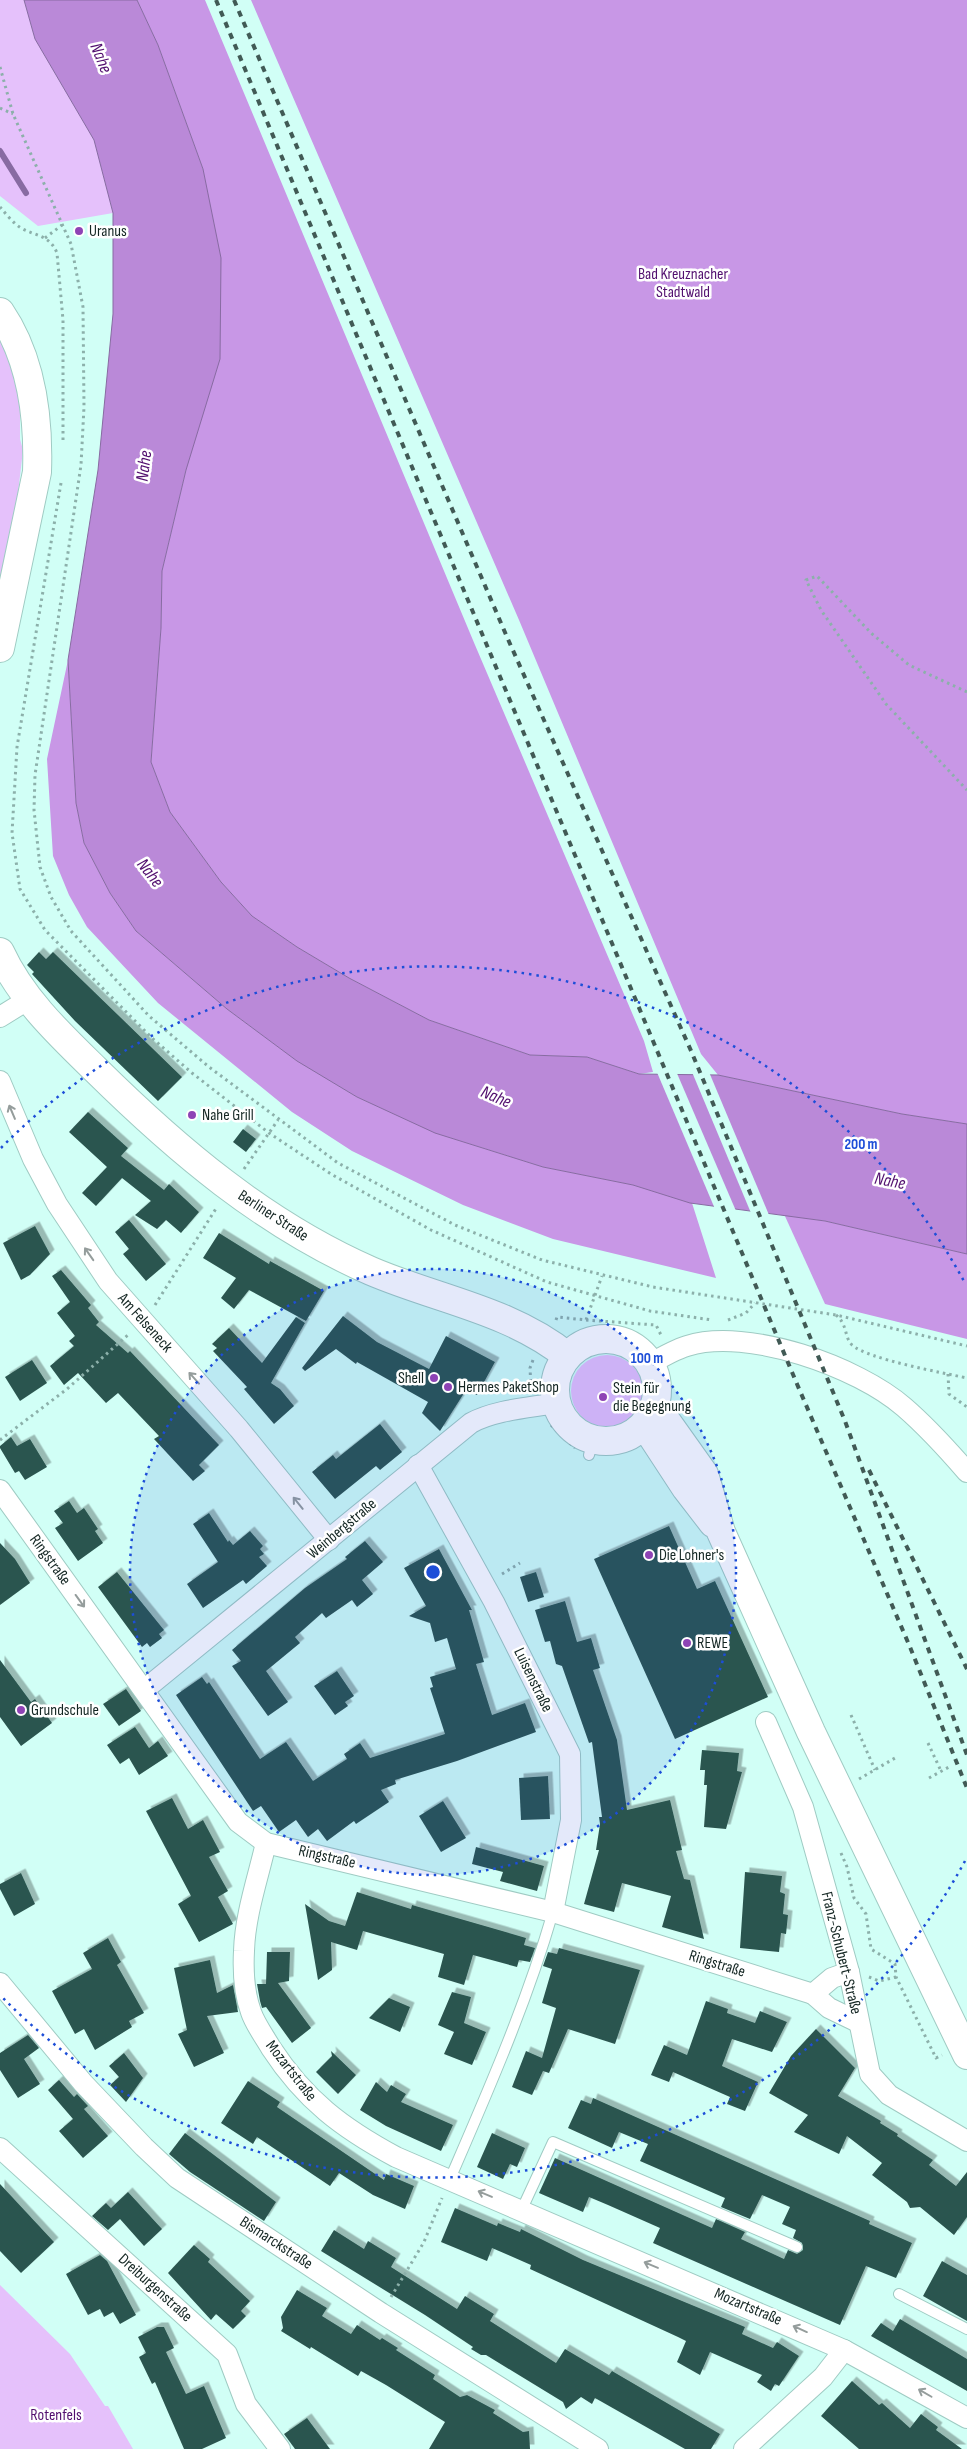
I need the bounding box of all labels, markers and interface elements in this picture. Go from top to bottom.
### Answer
water label: Nahe [85,40,117,76]
place label: Uranus [89,222,127,241]
marker: Uranus [73,225,85,237]
park label: Bad Kreuznacher Stadtwald [638,265,728,302]
water label: Nahe [132,449,156,483]
water label: Nahe [132,854,168,892]
water label: Nahe [478,1081,514,1113]
one-way arrow [7,1104,16,1119]
place label: Nahe Grill [202,1106,254,1125]
marker: Nahe Grill [186,1109,198,1121]
text: 200 m [844,1135,878,1154]
water label: Nahe [873,1168,907,1194]
street label: Berliner Straße [234,1186,312,1246]
one-way arrow [84,1248,94,1262]
street label: Am Felseneck [113,1289,177,1357]
text: 100 m [631,1349,663,1368]
place label: Shell [398,1369,424,1388]
one-way arrow [188,1371,200,1384]
marker: Shell [428,1372,440,1384]
place label: Hermes PaketShop [458,1378,559,1397]
place label: Stein für die Begegnung [613,1379,691,1416]
marker: Hermes PaketShop [442,1381,454,1393]
marker: Stein für die Begegnung [597,1391,609,1403]
street label: Weinbergstraße [304,1495,380,1563]
one-way arrow [293,1496,304,1509]
street label: Ringstraße [25,1531,75,1589]
place label: Die Lohner's [659,1546,725,1565]
marker: Die Lohner's [643,1549,655,1561]
centre of rings [424,1563,442,1581]
one-way arrow [74,1594,85,1607]
place label: REWE [697,1634,728,1653]
marker: REWE [681,1637,693,1649]
street label: Luisenstraße [509,1645,557,1715]
place label: Grundschule [31,1701,99,1720]
marker: Grundschule [15,1704,27,1716]
street label: Ringstraße [297,1841,357,1873]
street label: Franz-Schubert-Straße [817,1890,865,2016]
street label: Ringstraße [687,1946,747,1982]
street label: Mozartstraße [261,2037,321,2105]
one-way arrow [478,2189,493,2198]
street label: Bismarckstraße [236,2212,316,2274]
street label: Dreiburgenstraße [114,2250,196,2326]
one-way arrow [644,2259,659,2269]
street label: Mozartstraße [711,2284,785,2330]
one-way arrow [793,2324,808,2334]
one-way arrow [918,2388,932,2398]
park label: Rotenfels [30,2406,82,2425]

